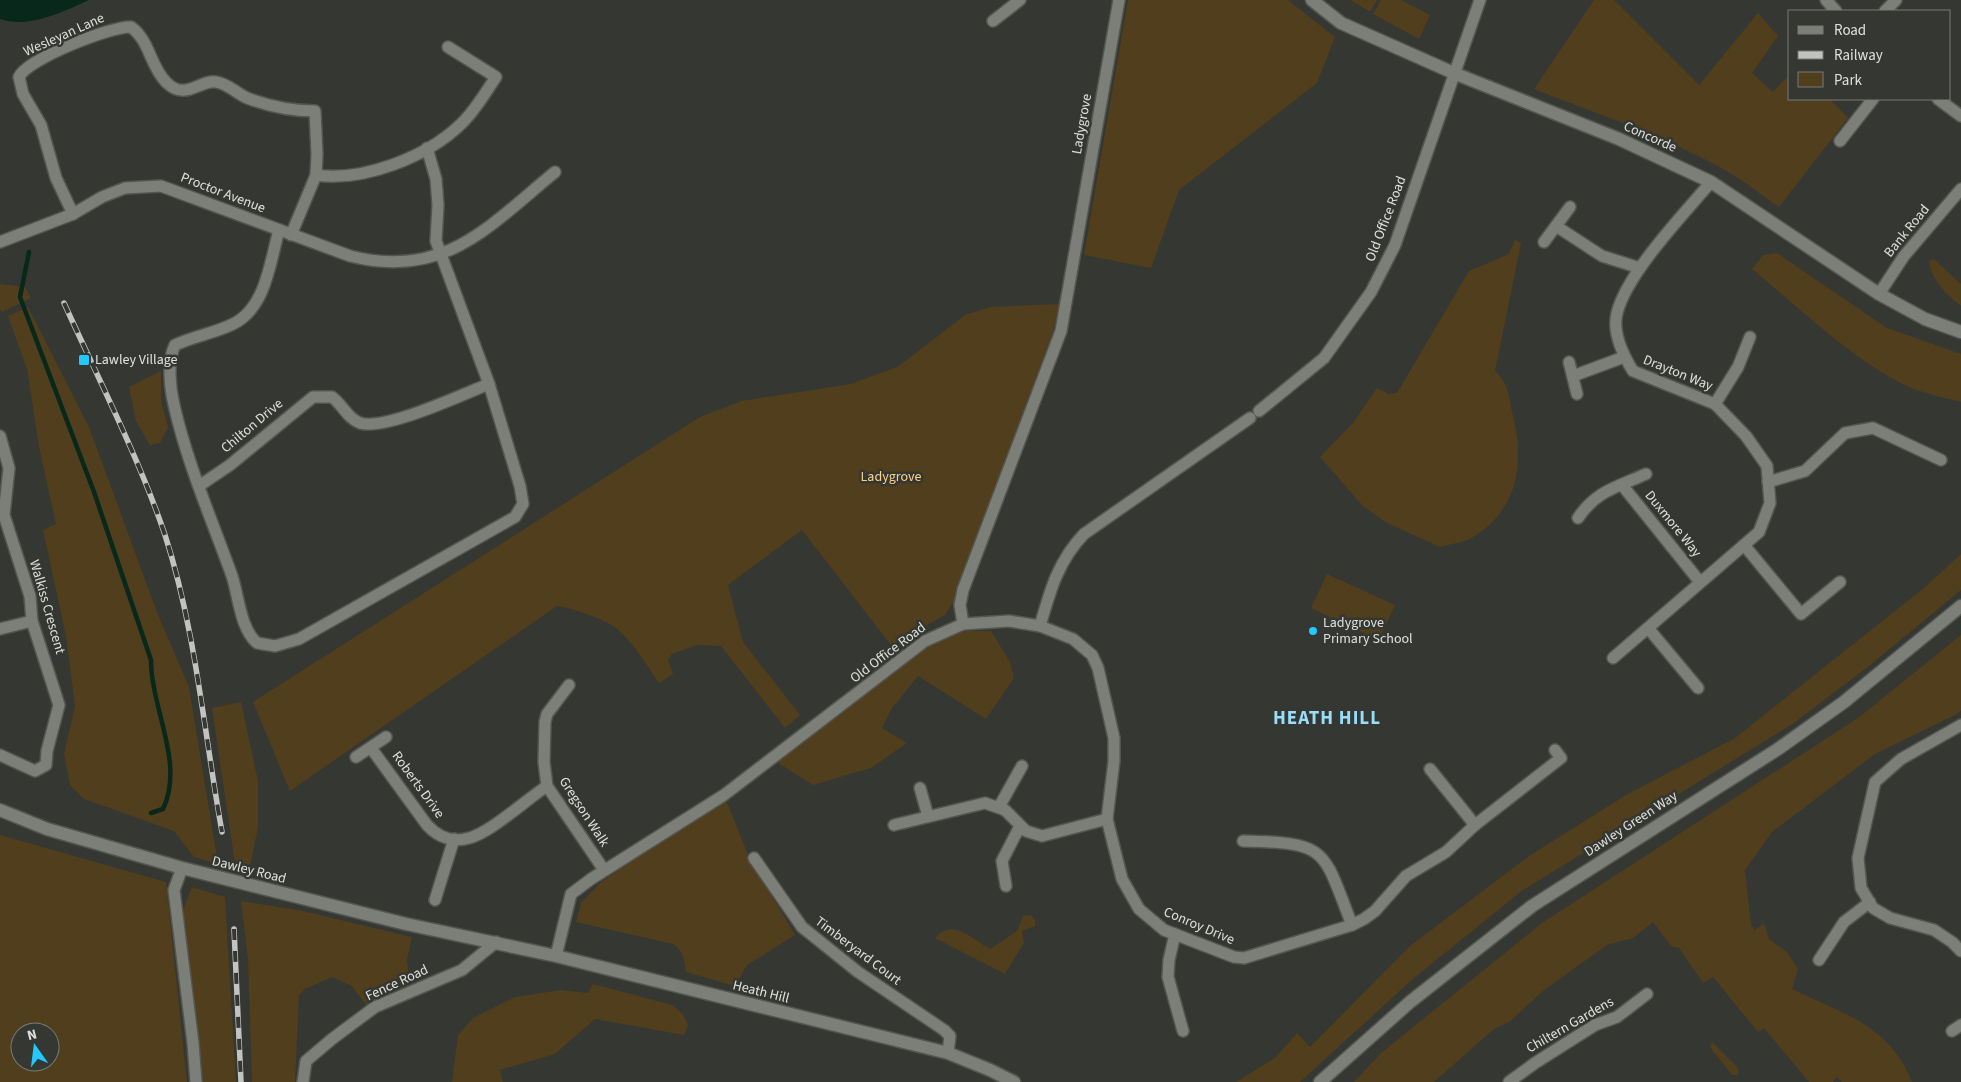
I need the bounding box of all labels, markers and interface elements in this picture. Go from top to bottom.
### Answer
street label: Wesleyan Lane [20,8,108,62]
legend [1788,10,1951,100]
text: Road [1834,20,1866,41]
text: Railway [1834,45,1883,66]
text: Park [1834,70,1863,91]
street label: Ladygrove [1067,92,1097,156]
street label: Concorde [1620,116,1680,158]
street label: Proctor Avenue [178,168,268,218]
street label: Old Office Road [1361,173,1411,265]
street label: Bank Road [1879,200,1935,262]
place label: Lawley Village [95,350,178,370]
street label: Drayton Way [1640,350,1716,396]
marker: Lawley Village [77,353,91,367]
street label: Chilton Drive [217,394,287,458]
park label: Ladygrove [861,467,922,487]
street label: Duxmore Way [1640,486,1706,562]
street label: Walkiss Crescent [24,557,70,657]
place label: Ladygrove Primary School [1323,613,1413,649]
street label: Old Office Road [846,618,930,688]
marker: Ladygrove Primary School [1307,625,1319,637]
district label: HEATH HILL [1273,705,1381,732]
street label: Roberts Drive [387,747,449,823]
street label: Gregson Walk [554,773,614,851]
street label: Dawley Green Way [1580,786,1682,862]
street label: Dawley Road [210,851,288,889]
street label: Conroy Drive [1160,902,1238,950]
street label: Timberyard Court [811,912,906,990]
street label: Fence Road [362,960,432,1006]
street label: Heath Hill [731,975,792,1009]
street label: Chiltern Gardens [1523,992,1618,1058]
north arrow [10,1022,60,1072]
text: N [25,1025,39,1046]

